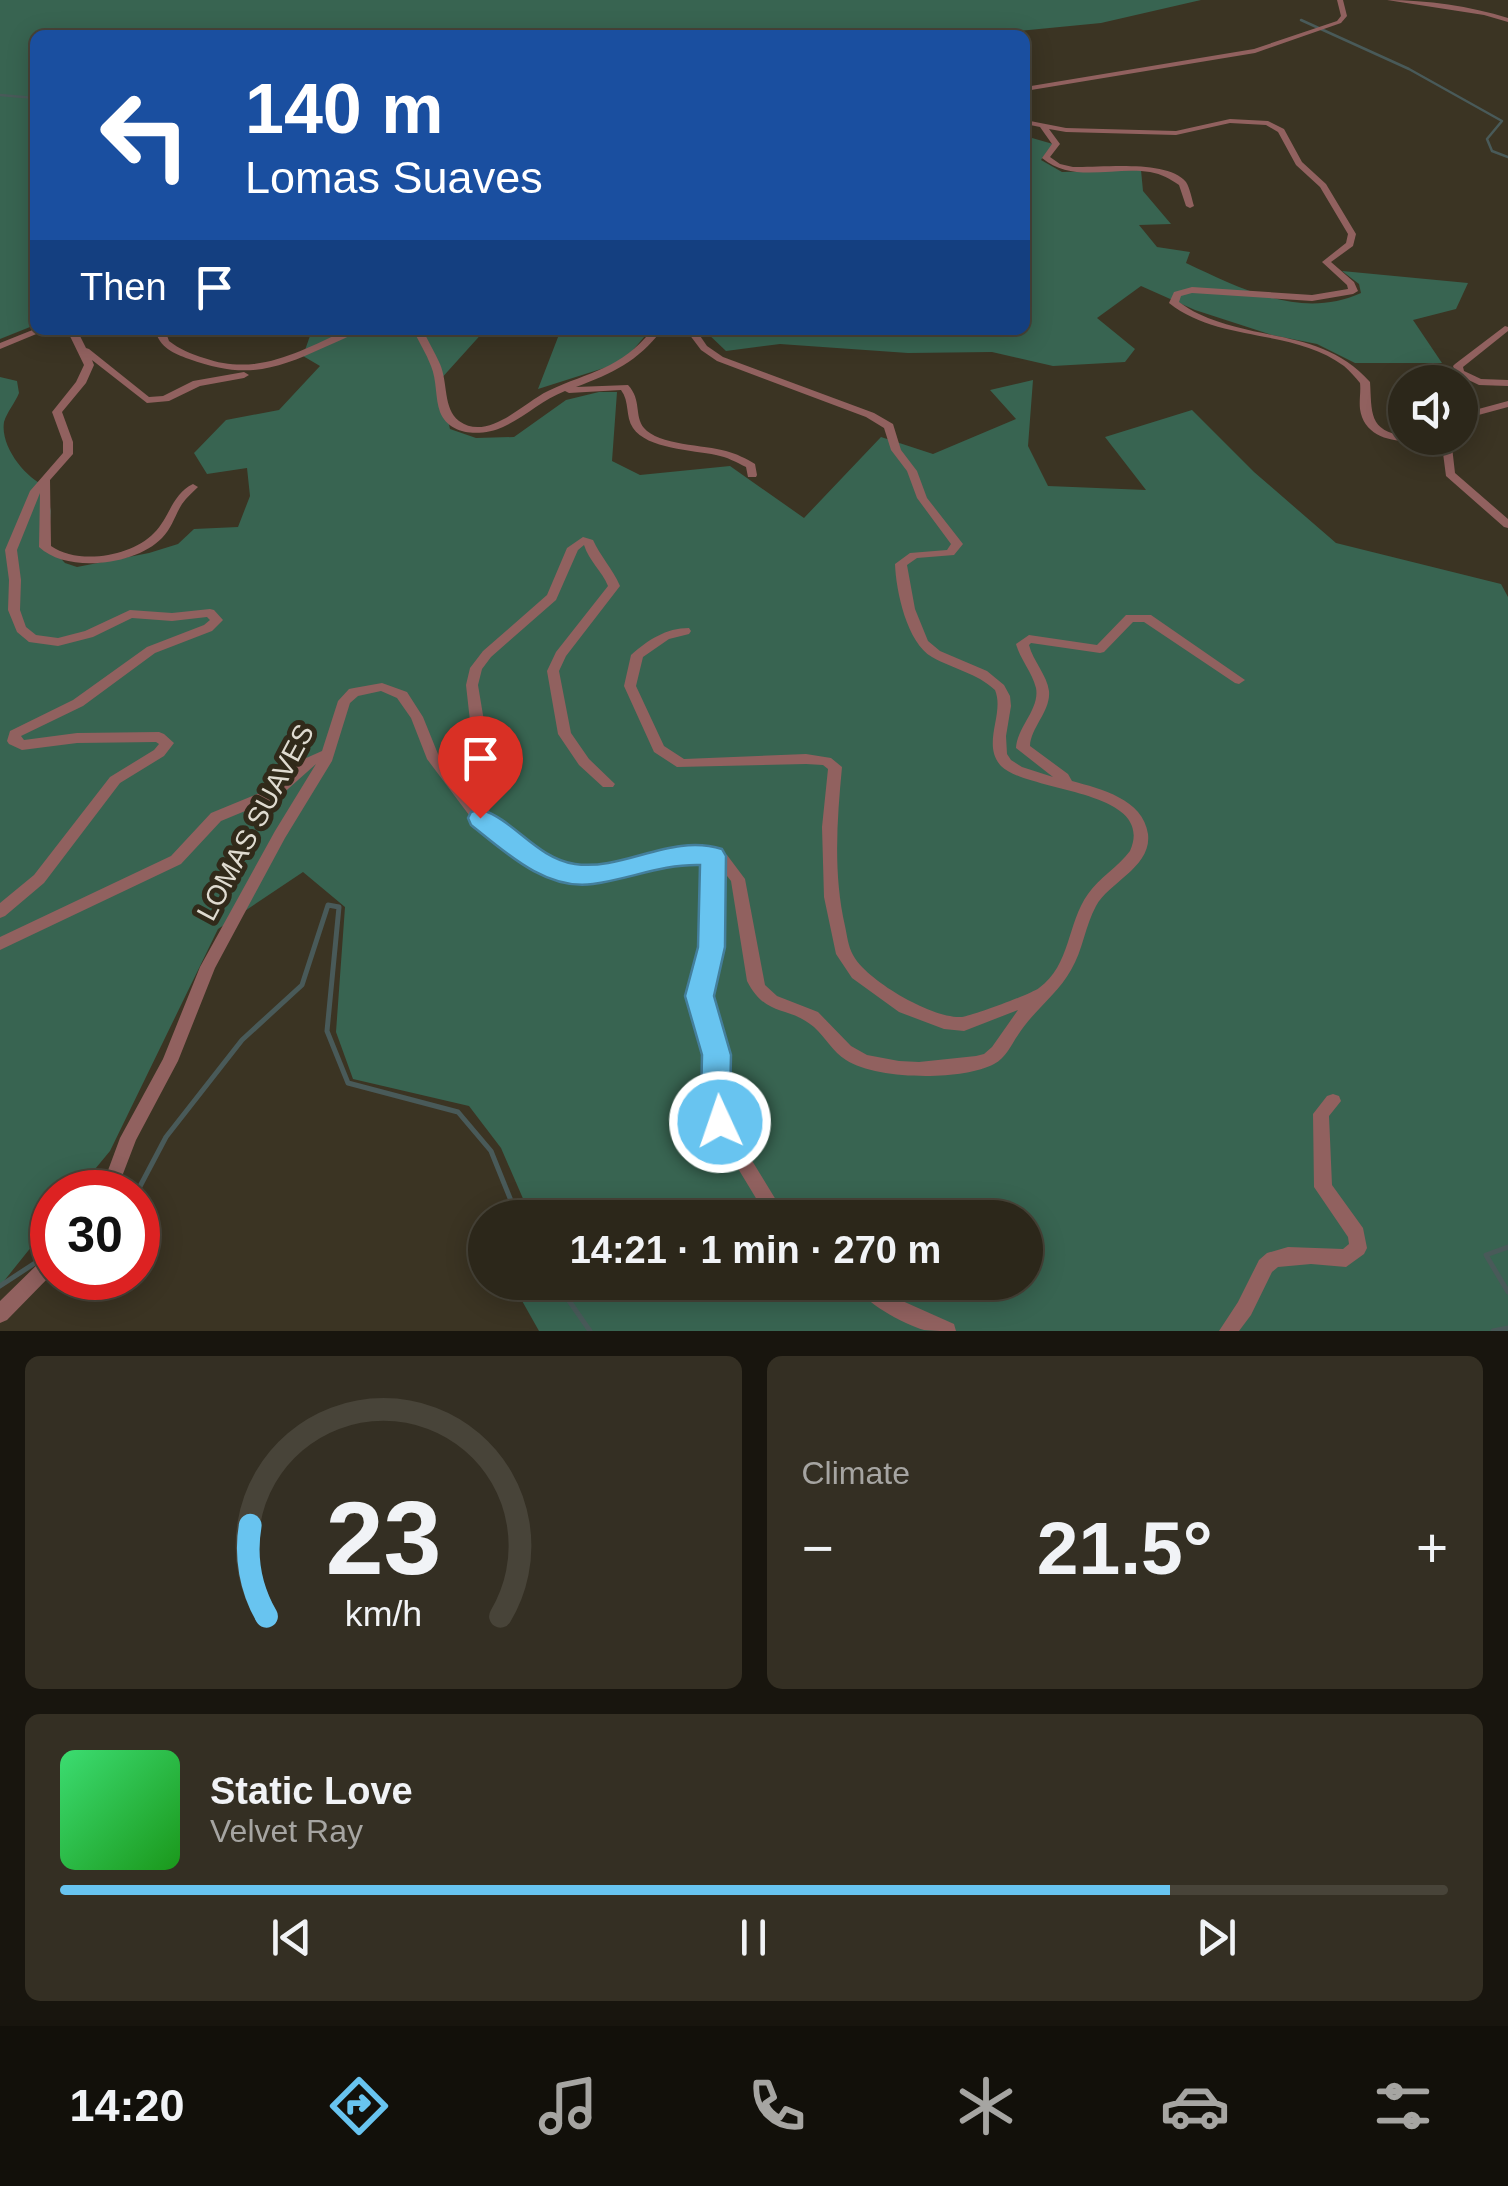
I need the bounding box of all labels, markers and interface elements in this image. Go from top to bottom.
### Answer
icon: left [80,70,210,200]
text: 140 m [245,70,443,148]
text: Lomas Suaves [245,152,543,203]
icon: arrive [187,260,242,315]
text: Then [80,266,167,308]
map controls [1388,365,1478,455]
button: sound [1388,365,1478,455]
pin [438,716,523,819]
street label: LOMAS SUAVES [191,719,320,925]
icon: arrive [453,731,508,786]
position arrow [668,1070,772,1174]
speed limit sign: 30 [30,1170,160,1300]
text: 14:21 · 1 min · 270 m [570,1229,941,1271]
text: Climate [802,1455,910,1491]
text: 23 [325,1480,441,1596]
text: 21.5° [1037,1506,1213,1590]
text: − [802,1517,834,1579]
text: + [1416,1517,1448,1579]
text: km/h [345,1594,422,1634]
text: Static Love [210,1770,413,1812]
text: Velvet Ray [210,1813,363,1849]
icon: previous [264,1910,319,1965]
icon: pause [726,1910,781,1965]
icon: next [1189,1910,1244,1965]
icon: directions [324,2071,394,2141]
icon: music [533,2071,603,2141]
icon: phone [742,2071,812,2141]
icon: climate [951,2071,1021,2141]
icon: car [1160,2071,1230,2141]
icon: filters [1368,2071,1438,2141]
text: 14:20 [69,2080,185,2131]

